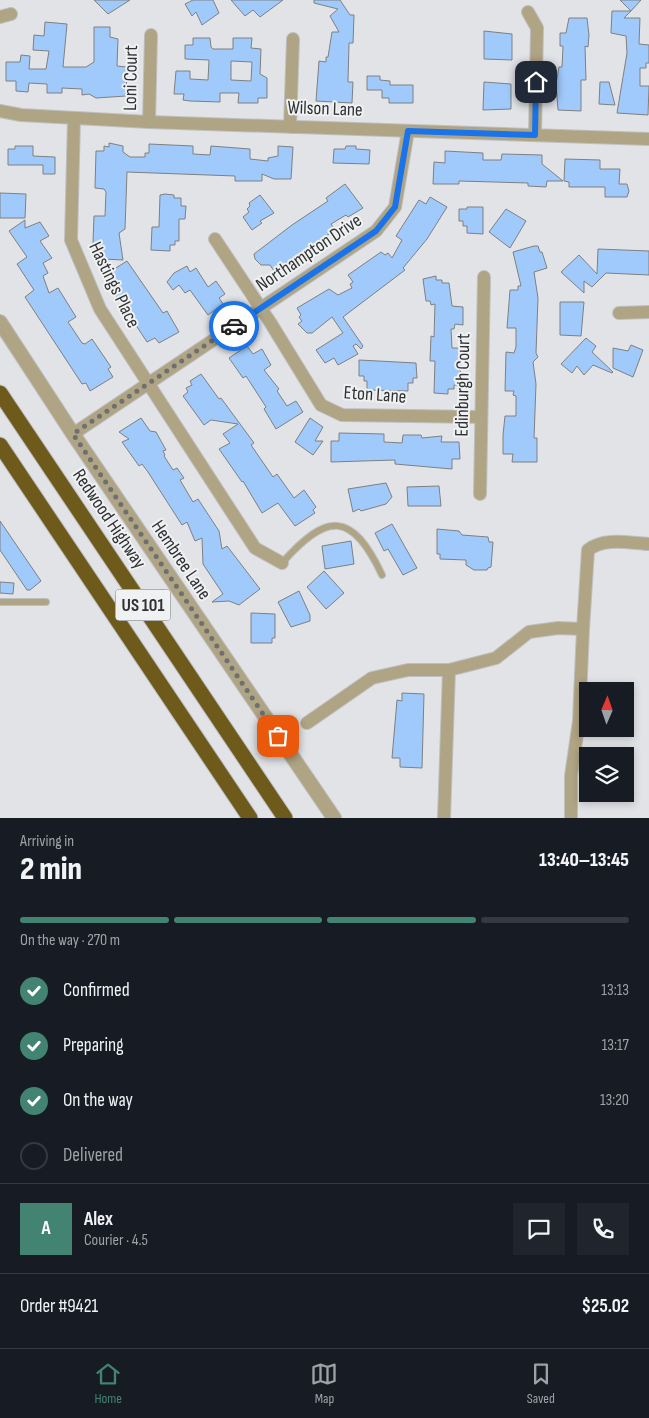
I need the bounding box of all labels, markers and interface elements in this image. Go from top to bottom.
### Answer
street label: Loni Court [119,45,143,111]
pin [515,61,557,103]
icon: home [522,68,550,96]
street label: Wilson Lane [287,96,363,122]
street label: Northampton Drive [252,209,366,297]
street label: Hastings Place [83,238,145,332]
courier [209,301,259,351]
icon: car [220,312,248,340]
street label: Edinburgh Court [451,333,475,437]
street label: Eton Lane [343,381,407,409]
street label: Redwood Highway [67,465,151,574]
street label: Hembree Lane [146,516,216,604]
road number: US 101 [116,590,170,620]
north arrow [579,682,634,738]
map controls [579,682,634,802]
pin [257,715,299,757]
icon: bag [264,722,292,750]
button: layers [579,747,634,802]
text: Arriving in [20,832,74,851]
text: 13:40–13:45 [539,849,629,872]
text: 2 min [20,850,82,889]
text: On the way · 270 m [20,931,120,950]
icon: check [20,977,48,1005]
text: Confirmed [63,979,130,1002]
text: 13:13 [601,981,629,1000]
icon: check [20,1032,48,1060]
text: Preparing [63,1034,124,1057]
text: 13:17 [602,1036,629,1055]
icon: check [20,1087,48,1115]
text: On the way [63,1089,133,1112]
text: 13:20 [600,1091,629,1110]
text: Delivered [63,1144,123,1167]
button: chat [513,1203,565,1255]
button: phone [577,1203,629,1255]
text: Alex [84,1208,113,1231]
text: A [41,1217,51,1240]
text: Courier · 4.5 [84,1231,148,1250]
text: Order #9421 [20,1295,98,1318]
text: $25.02 [581,1295,629,1318]
tab: Home [94,1360,122,1407]
tab: Map [310,1360,338,1407]
tab: Saved [527,1360,555,1407]

